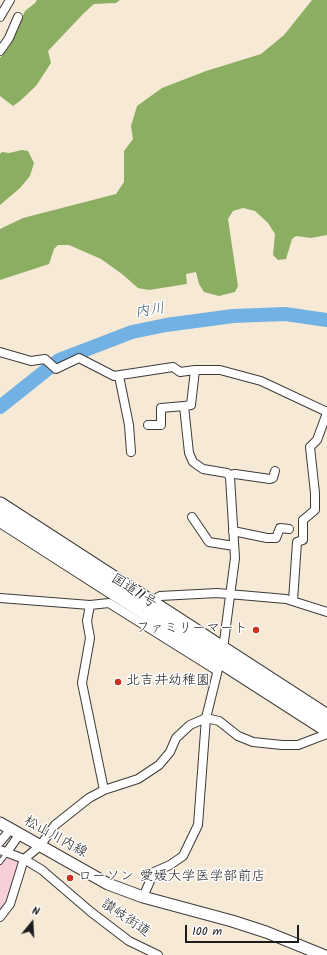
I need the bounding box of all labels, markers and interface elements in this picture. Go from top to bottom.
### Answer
water label: 内川 [134,301,166,323]
street label: 国道11号 [107,571,159,613]
place label: ファミリーマート [136,622,248,638]
marker: ファミリーマート [251,625,261,635]
place label: 北吉井幼稚園 [126,674,210,690]
marker: 北吉井幼稚園 [113,677,123,687]
street label: 松山川内線 [20,814,90,862]
place label: ローソン 愛媛大学医学部前店 [78,870,266,886]
marker: ローソン 愛媛大学医学部前店 [65,873,75,883]
street label: 讃岐街道 [97,896,153,942]
text: N [30,902,42,921]
north arrow [12,903,52,943]
scale bar [187,917,301,943]
text: 100 m [192,922,222,941]

